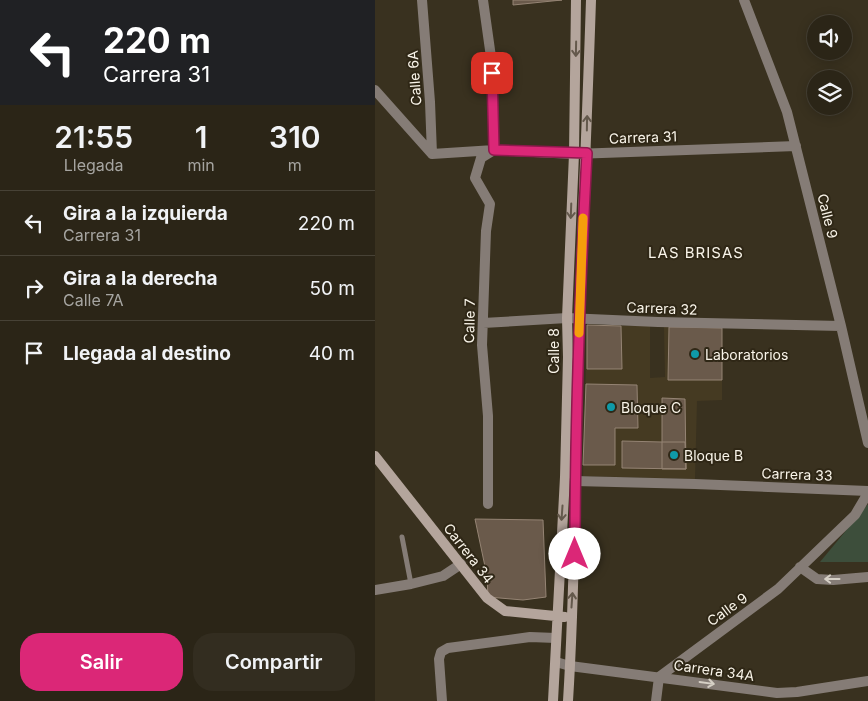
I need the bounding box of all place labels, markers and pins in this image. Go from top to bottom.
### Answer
pin [471,52,513,94]
place label: Laboratorios [705,346,788,363]
marker: Laboratorios [689,348,701,360]
place label: Bloque C [621,399,681,416]
marker: Bloque C [605,401,617,413]
place label: Bloque B [684,447,743,464]
marker: Bloque B [668,449,680,461]

